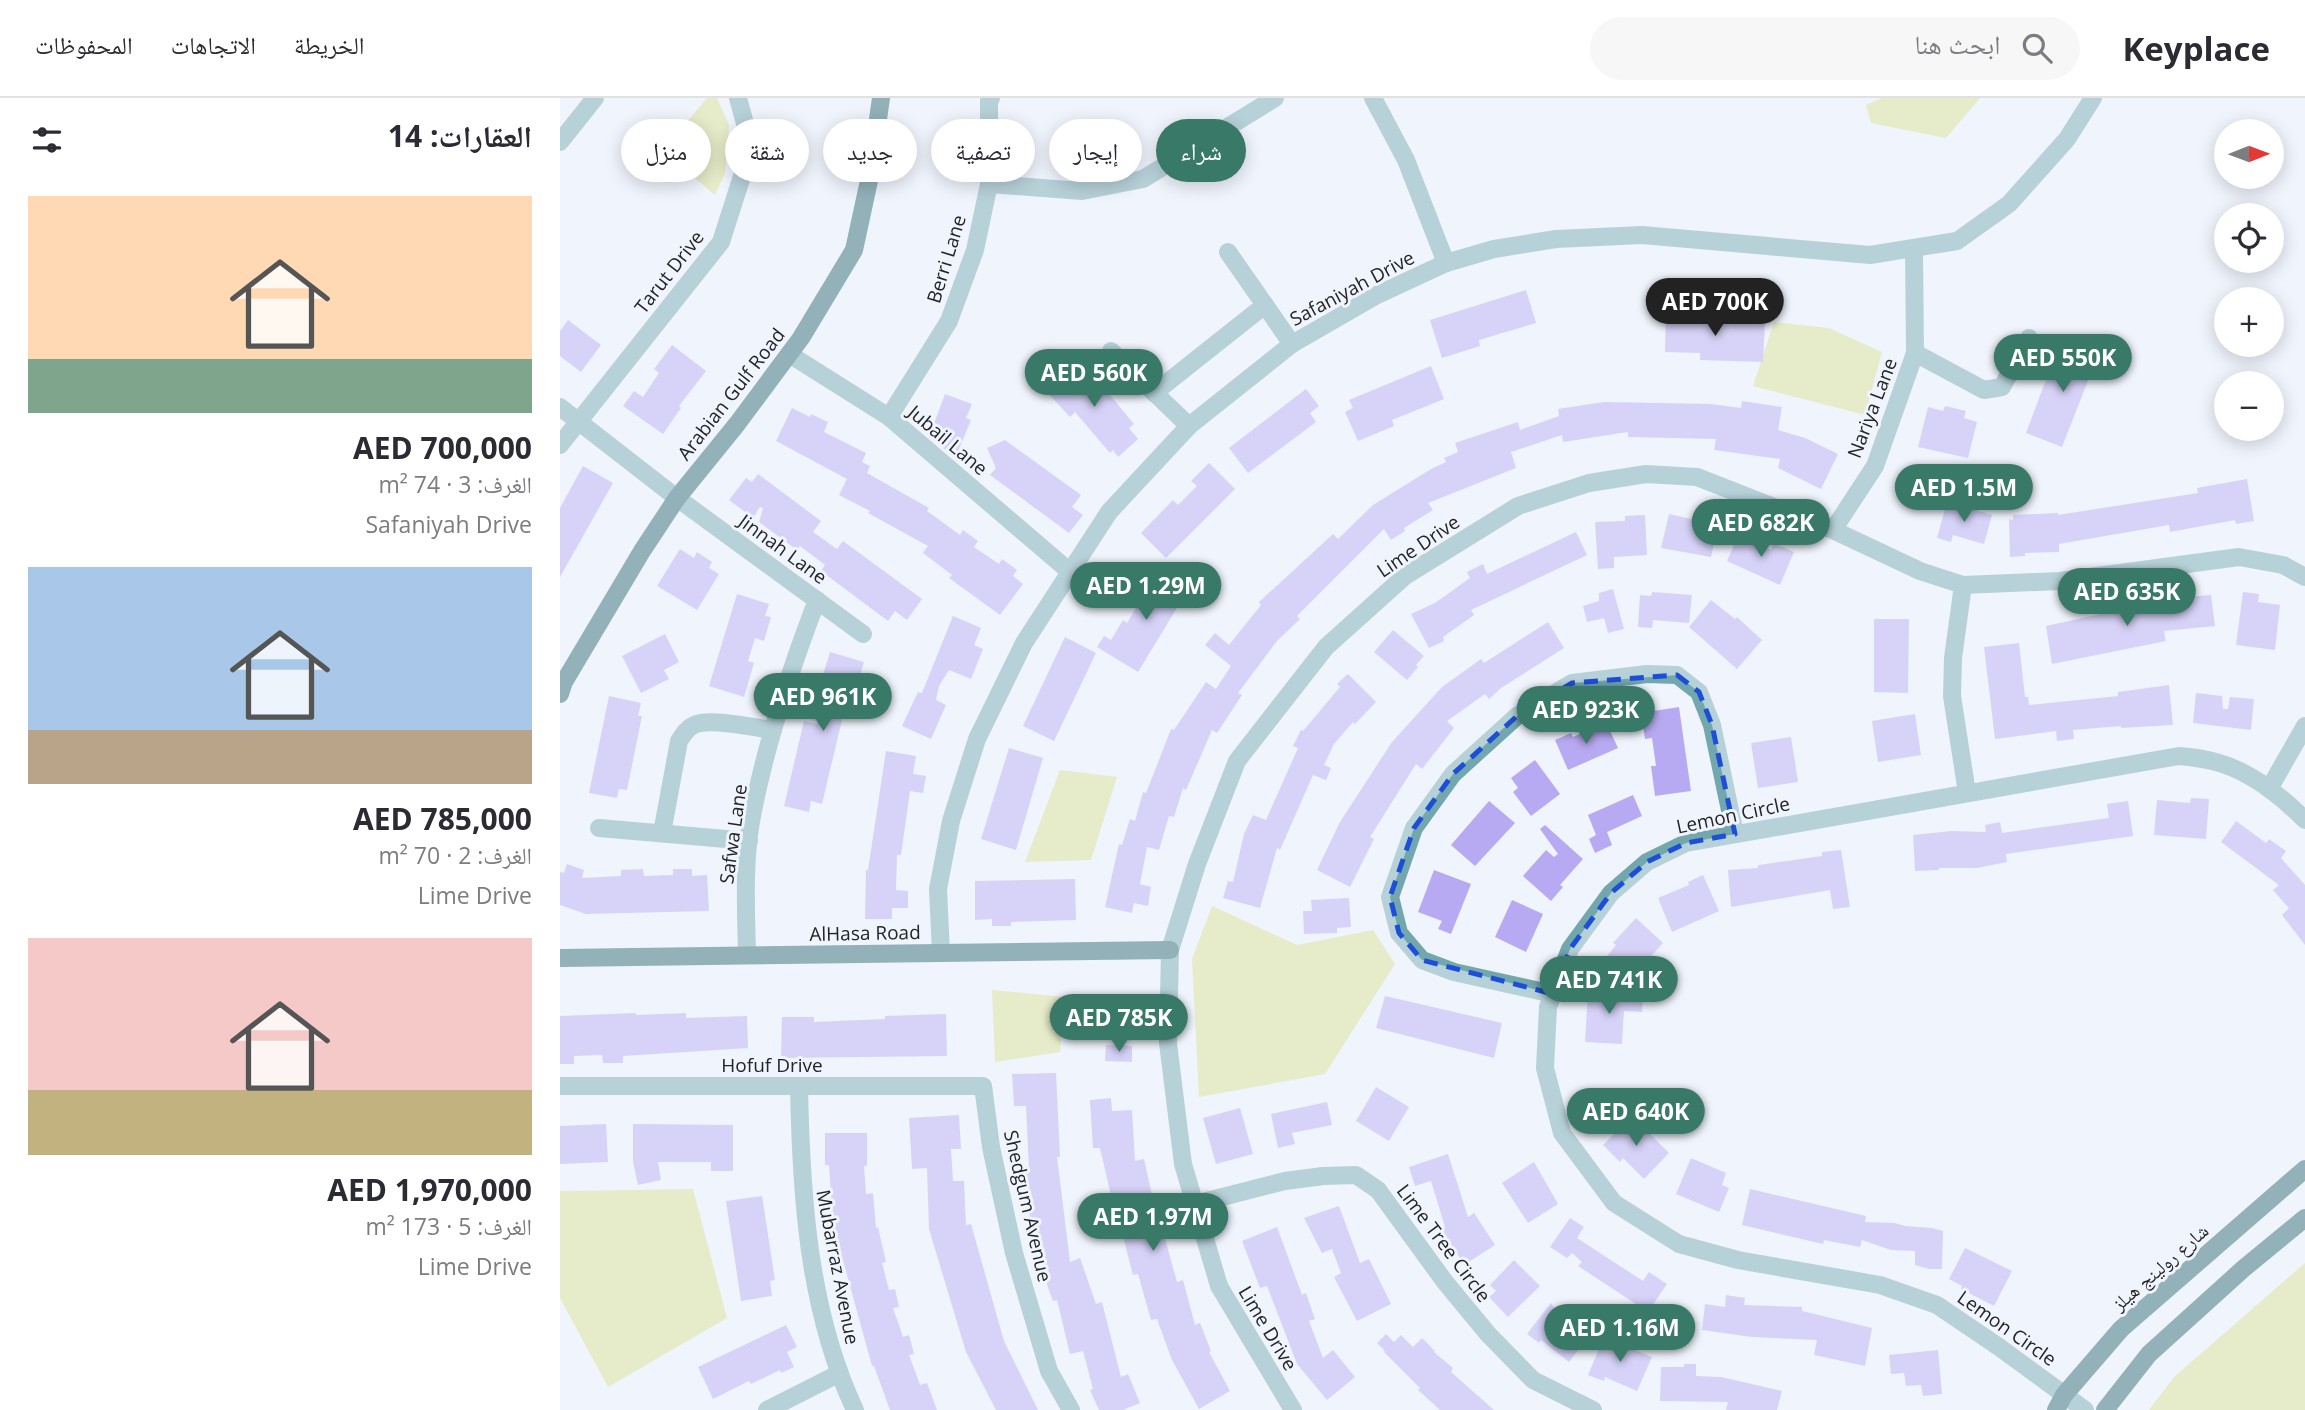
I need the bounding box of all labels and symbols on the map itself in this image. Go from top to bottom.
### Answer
north arrow [2214,119,2284,189]
street label: Berri Lane [920,212,972,306]
street label: Tarut Drive [628,225,710,319]
street label: Safaniyah Drive [1285,244,1419,332]
pin: AED 700K [1643,278,1787,338]
street label: Arabian Gulf Road [671,323,791,465]
pin: AED 550K [1991,334,2135,394]
pin: AED 560K [1022,350,1166,409]
street label: Nariya Lane [1841,354,1903,462]
street label: Jubail Lane [901,398,993,481]
pin: AED 1.5M [1892,464,2036,524]
pin: AED 682K [1689,500,1833,559]
street label: Jinnah Lane [732,507,832,590]
street label: Lime Drive [1372,509,1464,583]
pin: AED 1.29M [1066,562,1226,622]
pin: AED 635K [2055,568,2199,628]
pin: AED 961K [751,674,895,733]
pin: AED 923K [1514,686,1658,746]
street label: Safwa Lane [713,782,753,886]
street label: Lemon Circle [1674,790,1792,840]
street label: AlHasa Road [809,919,921,947]
pin: AED 741K [1537,956,1681,1016]
pin: AED 785K [1047,995,1191,1054]
street label: Hofuf Drive [721,1052,823,1078]
pin: AED 640K [1564,1088,1708,1148]
street label: Shedgum Avenue [998,1128,1058,1284]
street label: Lime Tree Circle [1391,1179,1497,1307]
street label: Mubarraz Avenue [810,1187,866,1347]
pin: AED 1.97M [1073,1194,1233,1253]
street label: شارع رولينج هيلز [2105,1218,2214,1317]
street label: Lime Drive [1233,1281,1303,1375]
street label: Lemon Circle [1952,1284,2062,1372]
pin: AED 1.16M [1540,1304,1700,1364]

